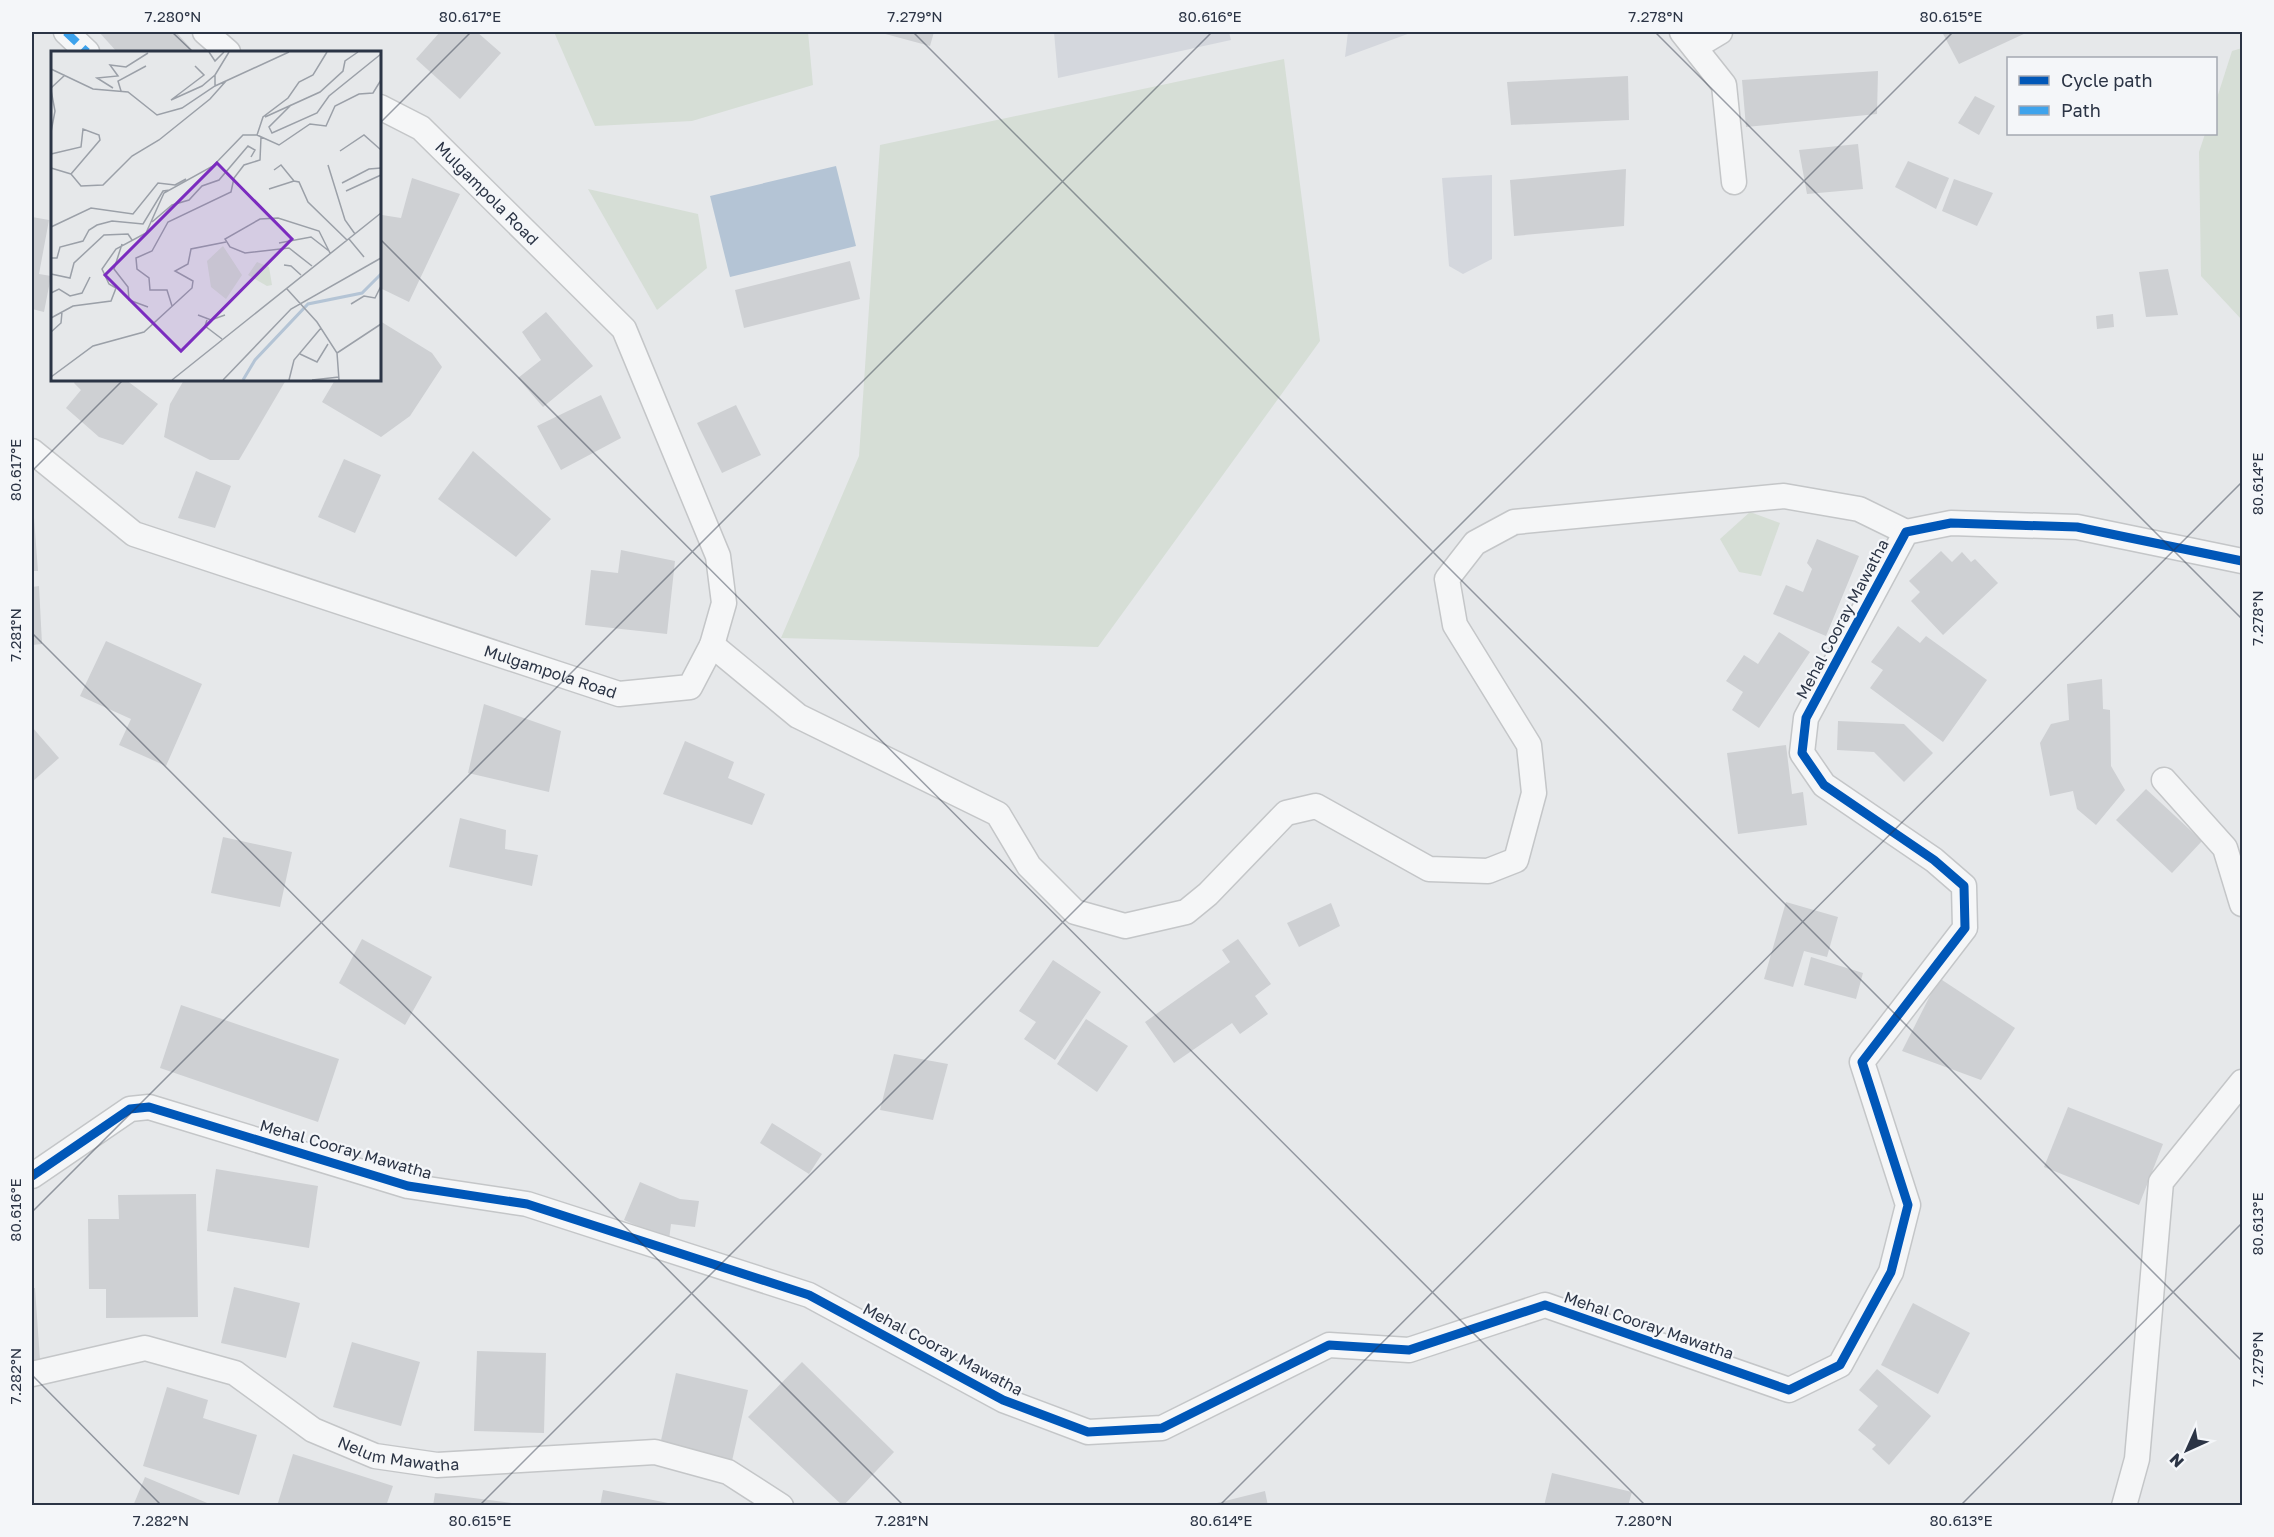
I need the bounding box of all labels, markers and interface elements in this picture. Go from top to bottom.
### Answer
text: 7.280°N [145,7,201,25]
text: 80.617°E [439,7,501,25]
text: 7.279°N [887,7,943,25]
text: 80.616°E [1178,7,1242,25]
text: 7.278°N [1628,7,1684,25]
text: 80.615°E [1919,7,1983,25]
inset map [51,51,381,381]
legend [2007,57,2217,135]
text: Cycle path [2061,69,2153,91]
text: Path [2061,99,2101,121]
street label: Mulgampola Road [431,137,543,249]
text: 80.617°E [6,439,24,501]
text: 80.614°E [2248,453,2266,515]
street label: Mehal Cooray Mawatha [1791,536,1893,702]
text: 7.278°N [2248,590,2266,646]
text: 7.281°N [6,608,24,662]
street label: Mulgampola Road [482,640,619,703]
street label: Mehal Cooray Mawatha [258,1115,434,1183]
text: 80.616°E [6,1178,24,1242]
text: 80.613°E [2248,1192,2266,1256]
street label: Mehal Cooray Mawatha [1561,1287,1737,1363]
street label: Mehal Cooray Mawatha [860,1298,1026,1400]
text: 7.279°N [2248,1331,2266,1387]
text: 7.282°N [6,1348,24,1404]
north arrow [2157,1420,2217,1480]
street label: Nelum Mawatha [335,1432,460,1475]
text: N [2165,1449,2188,1472]
text: 7.282°N [133,1511,189,1529]
text: 80.615°E [448,1511,512,1529]
text: 7.281°N [875,1511,929,1529]
text: 80.614°E [1190,1511,1252,1529]
text: 7.280°N [1616,1511,1672,1529]
text: 80.613°E [1929,1511,1993,1529]

